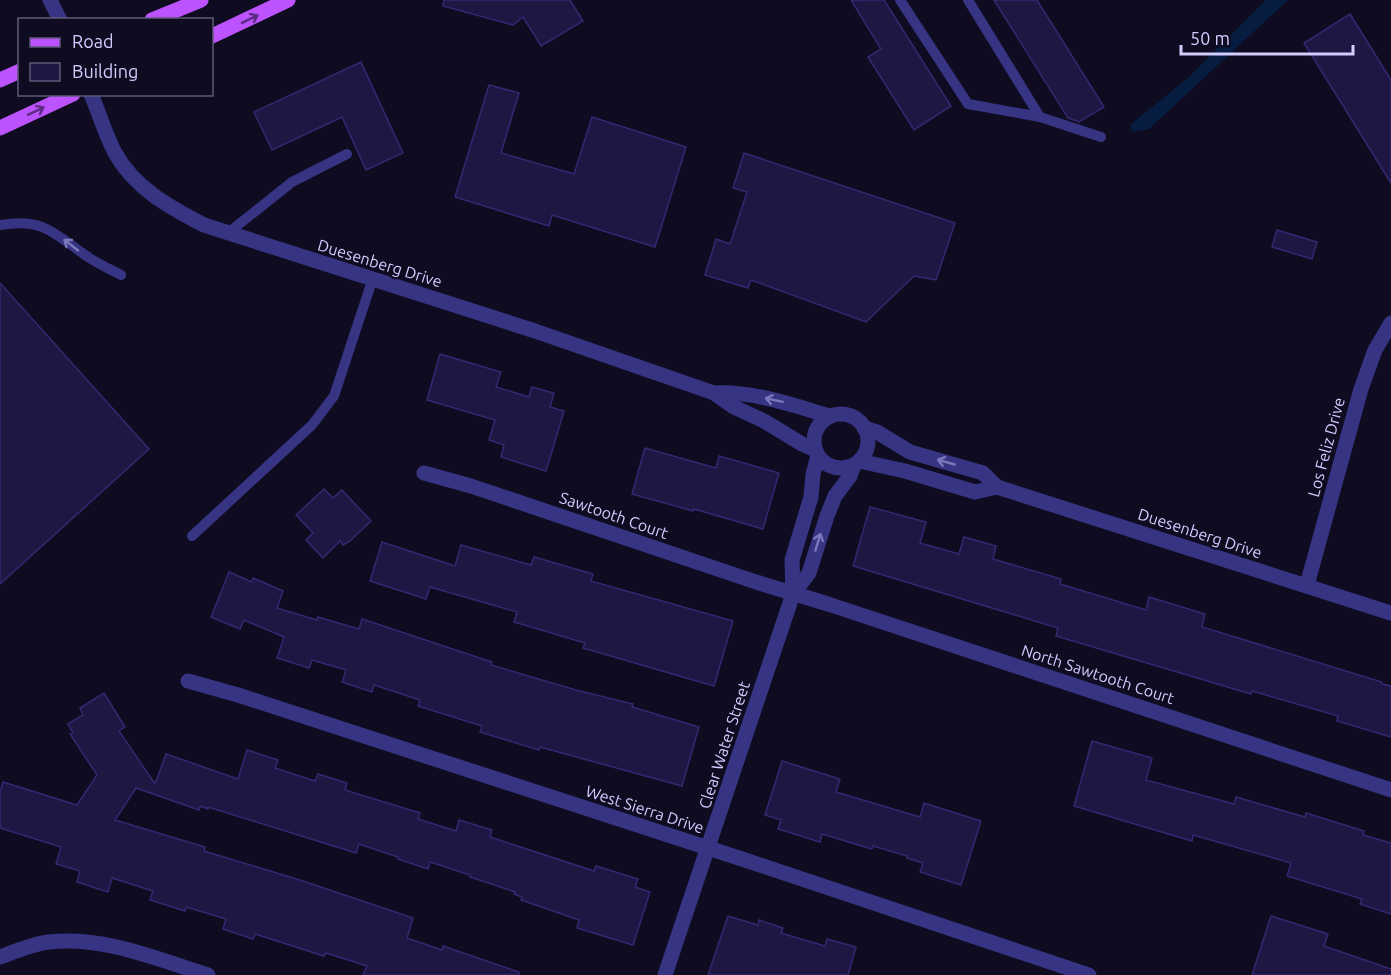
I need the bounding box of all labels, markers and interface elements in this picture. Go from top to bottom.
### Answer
one-way arrow [241,12,259,24]
legend [18,18,213,96]
scale bar [1181,18,1354,56]
text: 50 m [1190,28,1230,48]
text: Road [72,31,114,51]
text: Building [72,61,138,81]
one-way arrow [27,104,45,116]
street label: Duesenberg Drive [316,236,444,290]
one-way arrow [64,238,80,251]
one-way arrow [765,394,784,405]
street label: Los Feliz Drive [1304,395,1348,499]
one-way arrow [937,456,956,468]
street label: Sawtooth Court [557,488,671,542]
street label: Duesenberg Drive [1136,504,1264,562]
one-way arrow [813,533,824,552]
street label: North Sawtooth Court [1019,641,1177,707]
street label: Clear Water Street [695,678,753,811]
street label: West Sierra Drive [584,781,706,837]

